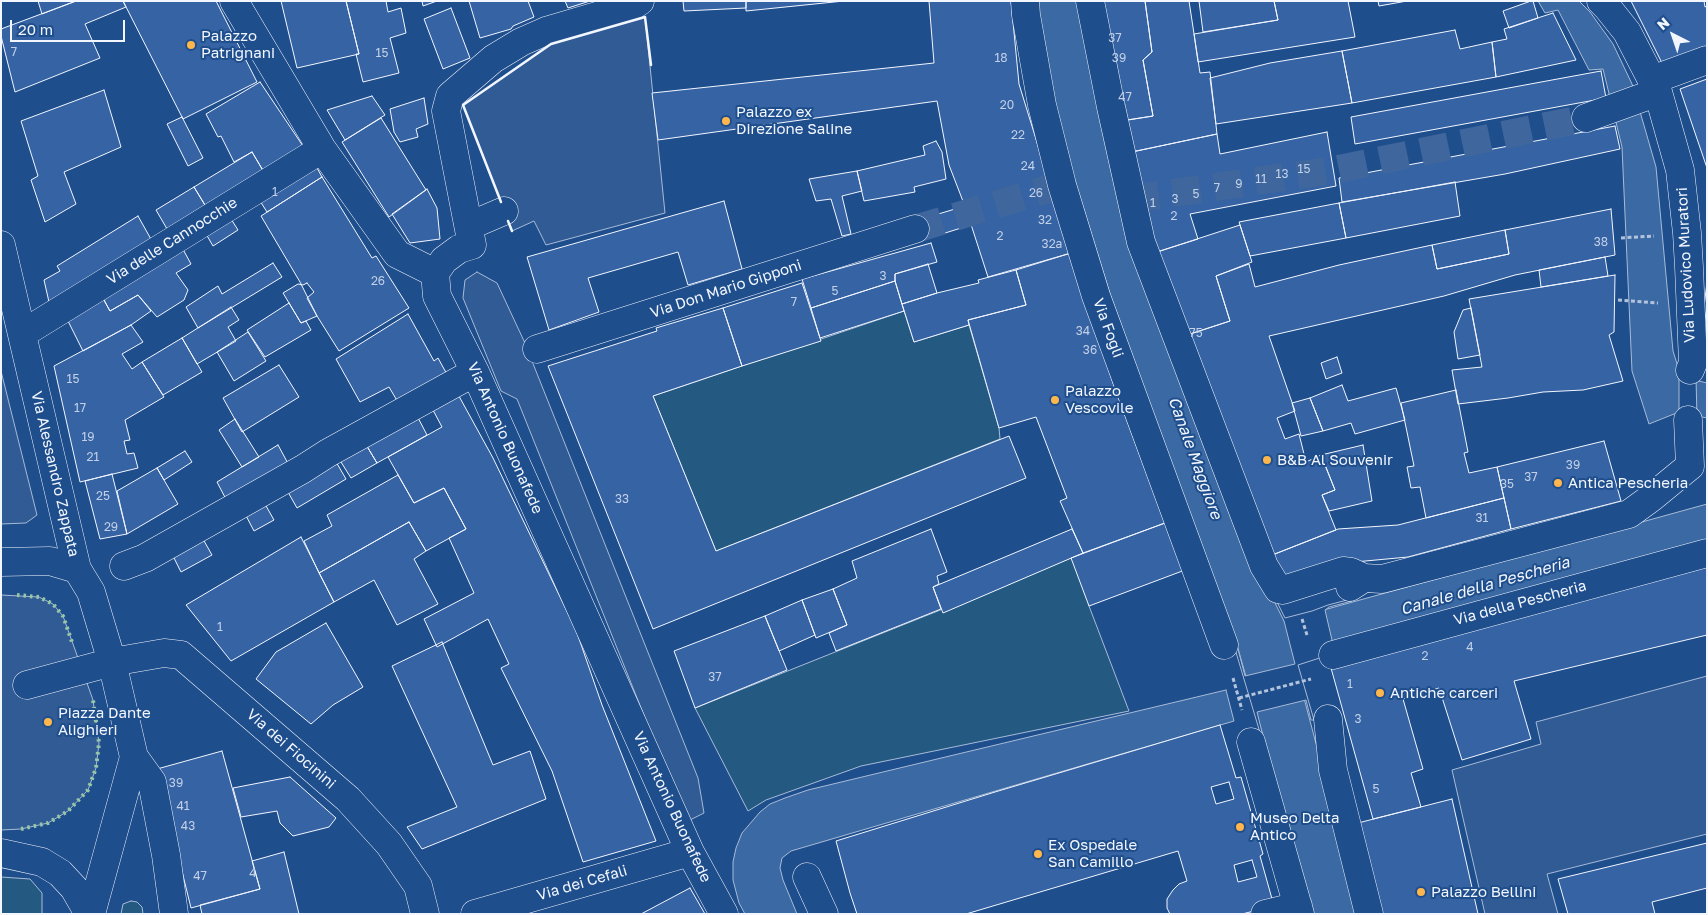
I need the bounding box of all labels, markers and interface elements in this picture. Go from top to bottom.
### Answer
scale bar [12,10,128,42]
north arrow [1648,10,1698,60]
text: N [1653,13,1672,33]
text: 20 m [18,20,53,38]
place label: Palazzo Patrignani [201,27,275,62]
house number: 37 [1108,31,1122,45]
marker: Palazzo Patrignani [185,39,197,51]
house number: 7 [11,45,17,59]
house number: 15 [376,46,388,60]
house number: 18 [994,51,1008,65]
house number: 39 [1112,51,1126,65]
house number: 47 [1118,90,1132,104]
house number: 20 [1000,98,1014,112]
place label: Palazzo ex Direzione Saline [736,103,852,138]
marker: Palazzo ex Direzione Saline [720,115,732,127]
house number: 22 [1011,128,1025,142]
house number: 24 [1021,159,1035,173]
house number: 15 [1298,162,1310,176]
house number: 13 [1276,167,1288,181]
house number: 11 [1255,172,1267,186]
house number: 9 [1235,177,1243,191]
house number: 7 [1214,181,1220,195]
house number: 1 [272,185,278,199]
house number: 26 [1029,186,1043,200]
house number: 5 [1193,187,1199,201]
street label: Via Ludovico Muratori [1673,187,1699,343]
house number: 3 [1171,192,1179,206]
street label: Via delle Cannocchie [103,193,241,289]
house number: 1 [1150,196,1156,210]
house number: 2 [1171,209,1177,223]
house number: 32 [1038,213,1052,227]
house number: 2 [997,229,1003,243]
house number: 38 [1594,235,1608,249]
house number: 32a [1042,237,1062,251]
street label: Via Don Mario Gipponi [648,256,804,322]
house number: 3 [879,269,887,283]
house number: 26 [371,274,385,288]
house number: 5 [832,284,838,298]
house number: 7 [791,295,797,309]
street label: Via Fogli [1089,296,1127,360]
house number: 34 [1076,324,1090,338]
house number: 75 [1189,326,1203,340]
house number: 36 [1083,343,1097,357]
street label: Via Antonio Buonafede [463,359,547,517]
house number: 15 [67,372,79,386]
place label: Palazzo Vescovile [1065,382,1133,417]
street label: Via Alessandro Zappata [27,389,83,559]
marker: Palazzo Vescovile [1049,394,1061,406]
water label: Canale Maggiore [1164,394,1226,522]
house number: 17 [74,401,86,415]
house number: 19 [81,430,95,444]
house number: 21 [87,450,99,464]
place label: B&B Al Souvenir [1277,451,1393,469]
marker: B&B Al Souvenir [1261,454,1273,466]
house number: 39 [1566,458,1580,472]
house number: 37 [1524,470,1538,484]
place label: Antica Pescheria [1568,474,1688,492]
house number: 35 [1500,477,1514,491]
marker: Antica Pescheria [1552,477,1564,489]
house number: 25 [96,489,110,503]
house number: 33 [615,492,629,506]
house number: 31 [1476,511,1488,525]
house number: 29 [104,520,118,534]
water label: Canale della Pescheria [1398,553,1572,619]
street label: Via della Pescheria [1452,577,1588,629]
house number: 1 [217,620,223,634]
house number: 4 [1466,640,1474,654]
house number: 2 [1422,649,1428,663]
house number: 37 [708,670,722,684]
house number: 1 [1347,677,1353,691]
place label: Antiche carceri [1390,684,1498,702]
marker: Antiche carceri [1374,687,1386,699]
place label: Piazza Dante Alighieri [58,704,151,739]
street label: Via dei Fiocinini [243,705,339,793]
house number: 3 [1354,712,1362,726]
marker: Piazza Dante Alighieri [42,716,54,728]
street label: Via Antonio Buonafede [629,729,715,885]
house number: 39 [169,776,183,790]
house number: 5 [1373,782,1379,796]
house number: 41 [176,799,190,813]
place label: Museo Delta Antico [1250,809,1340,844]
house number: 43 [181,819,195,833]
marker: Museo Delta Antico [1234,821,1246,833]
place label: Ex Ospedale San Camillo [1048,836,1137,871]
marker: Ex Ospedale San Camillo [1032,848,1044,860]
street label: Via dei Cefali [535,862,629,904]
house number: 4 [249,866,257,880]
house number: 47 [193,869,207,883]
place label: Palazzo Bellini [1431,883,1536,901]
marker: Palazzo Bellini [1415,886,1427,898]

